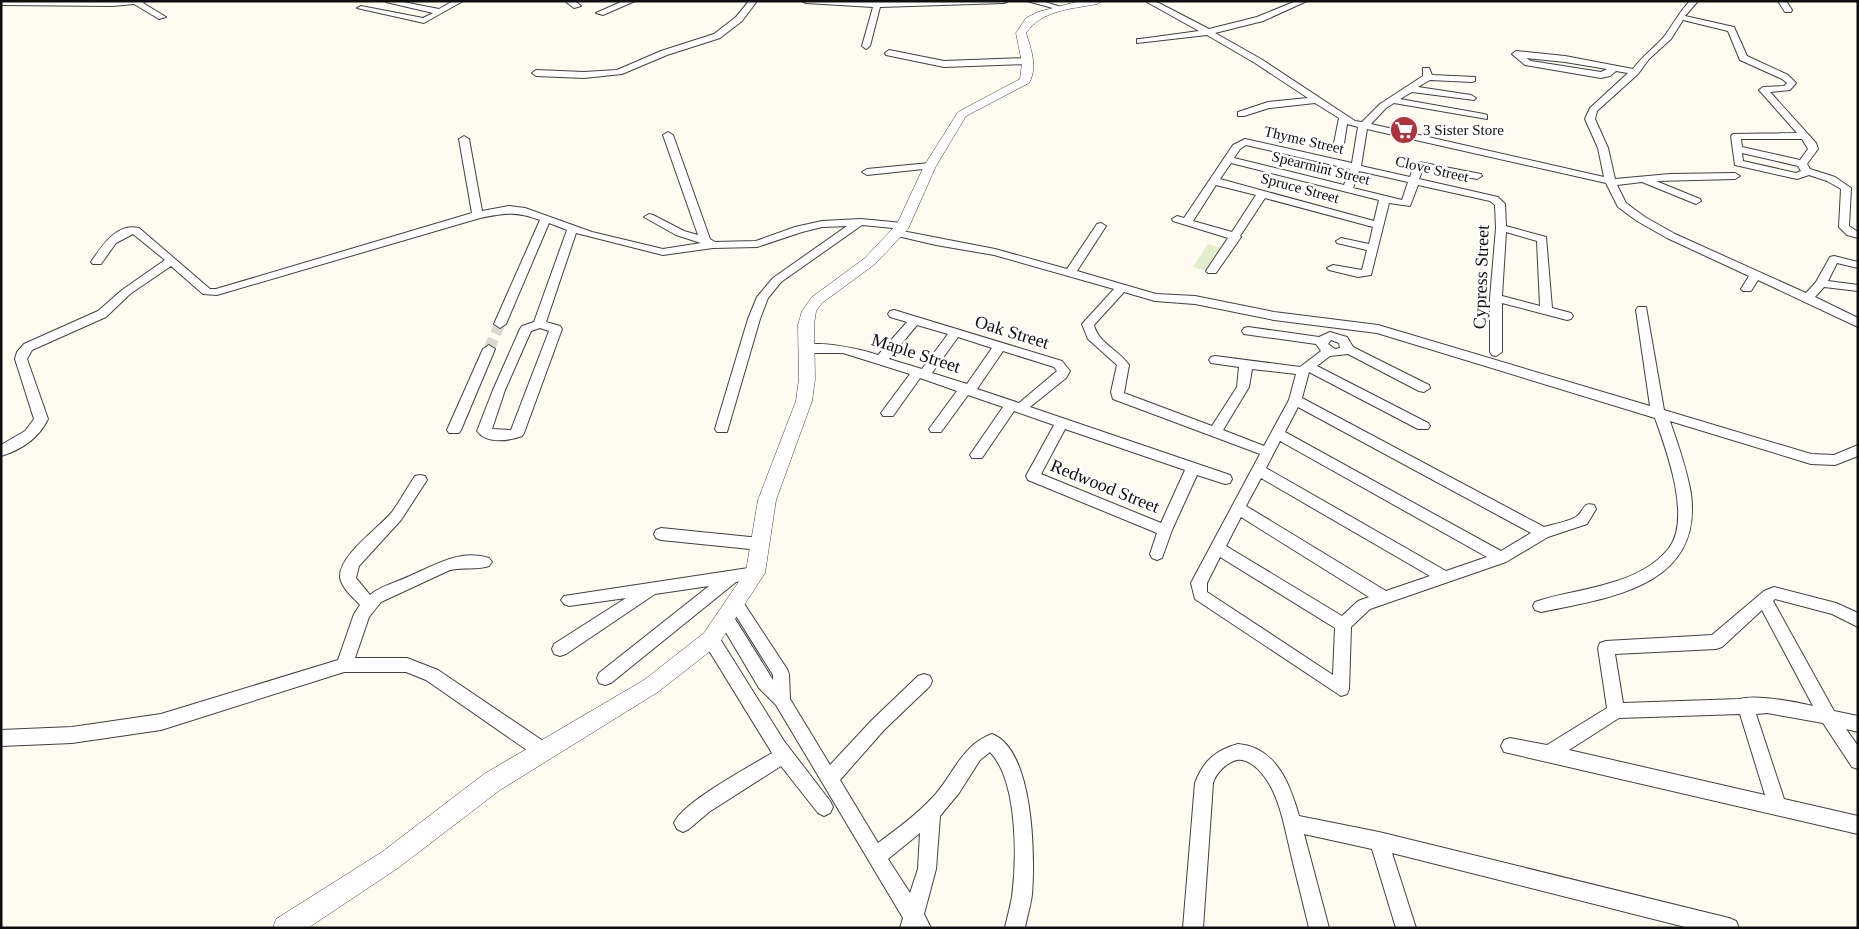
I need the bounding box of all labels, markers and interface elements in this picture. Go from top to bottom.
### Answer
supermarket icon: 3 Sister Store [1389,115,1419,145]
place label: 3 Sister Store [1423,122,1504,138]
street label: Thyme Street [1263,123,1346,157]
street label: Spearmint Street [1270,148,1372,188]
street label: Clove Street [1394,153,1471,185]
street label: Spruce Street [1259,170,1342,206]
street label: Cypress Street [1469,224,1493,330]
street label: Oak Street [973,311,1051,353]
street label: Maple Street [869,329,963,377]
street label: Redwood Street [1048,455,1162,517]

